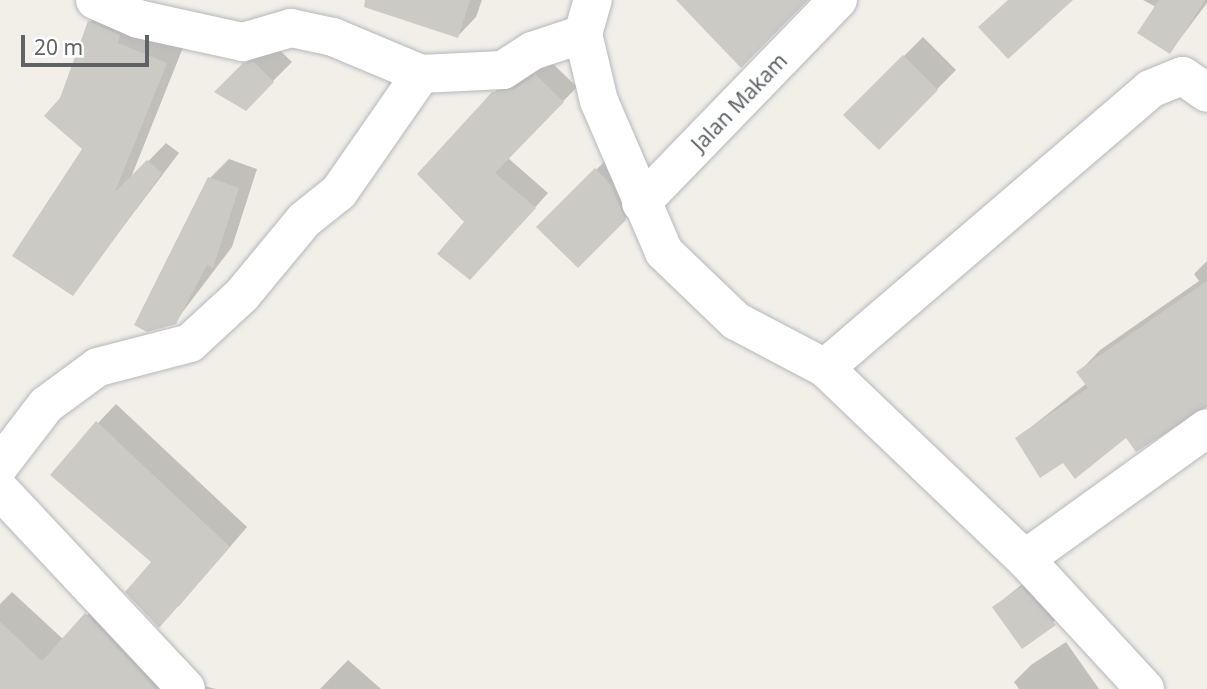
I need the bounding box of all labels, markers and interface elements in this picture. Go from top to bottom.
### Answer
scale bar [24,21,152,65]
text: 20 m [34,33,83,61]
street label: Jalan Makam [686,48,792,156]

